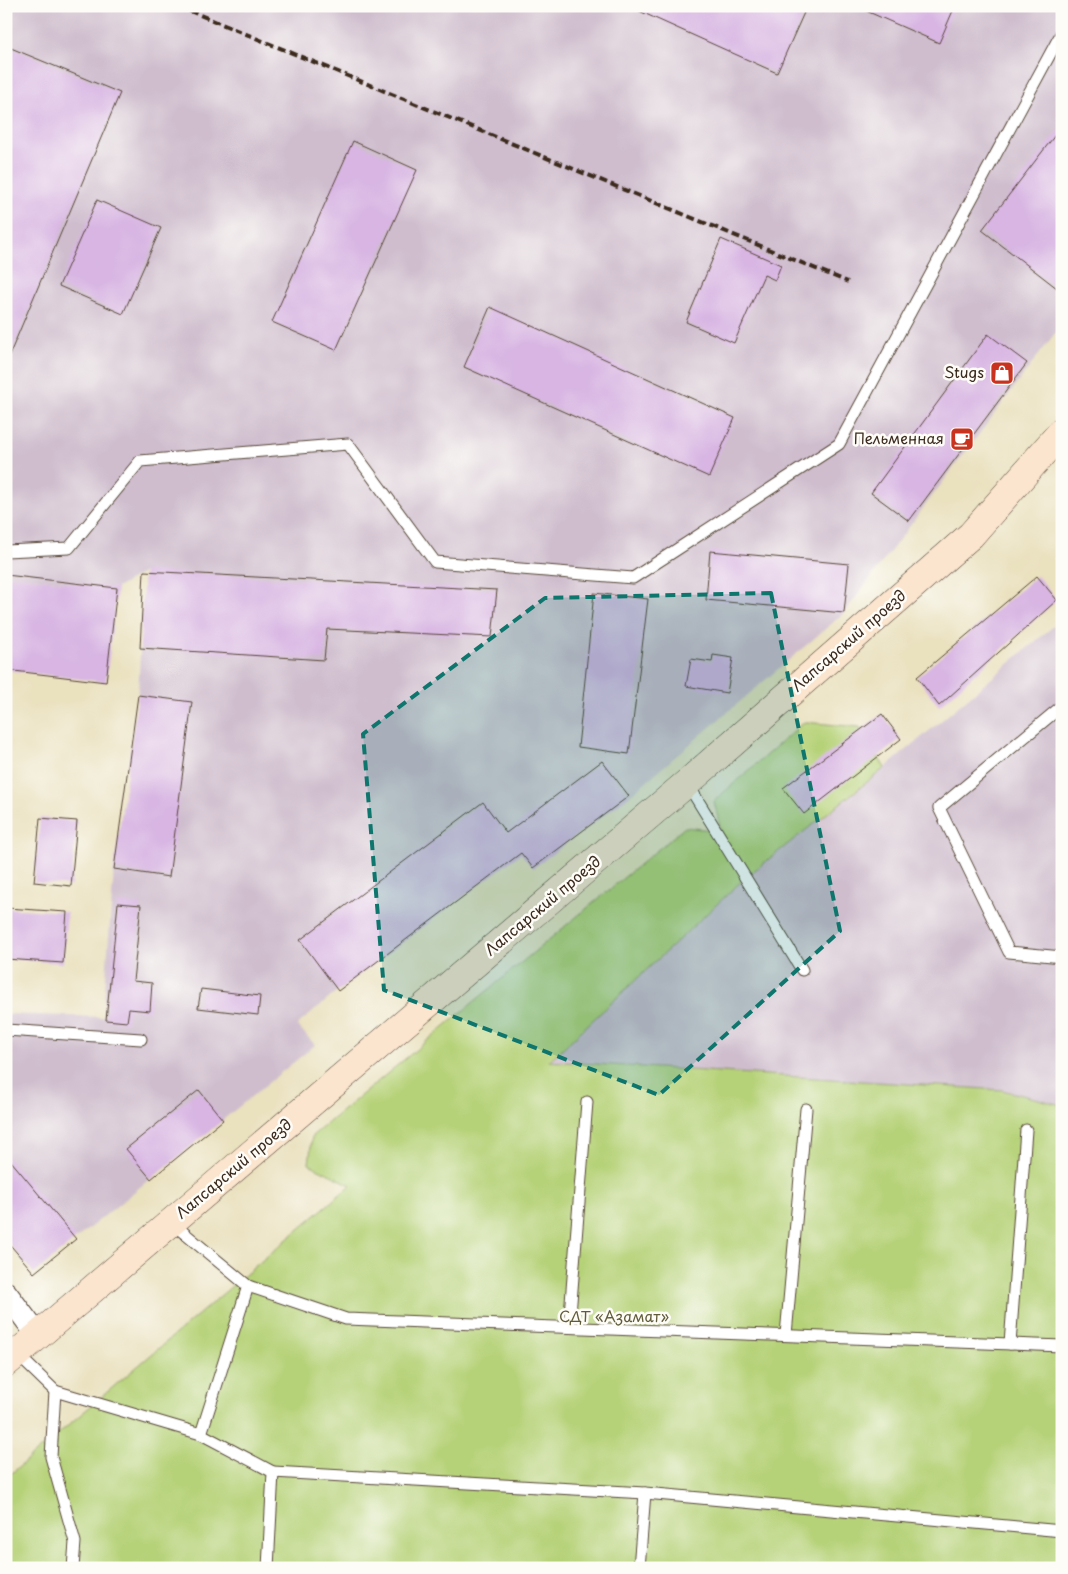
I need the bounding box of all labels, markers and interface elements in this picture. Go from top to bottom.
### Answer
place label: Stugs [944,360,984,383]
shop icon: Stugs [989,360,1015,386]
place label: Пельменная [854,426,944,449]
cafe icon: Пельменная [949,426,975,452]
street label: Лапсарский проезд [786,583,910,696]
street label: Лапсарский проезд [479,849,605,960]
street label: Лапсарский проезд [170,1112,296,1223]
park label: СДТ «Азамат» [559,1304,669,1327]

